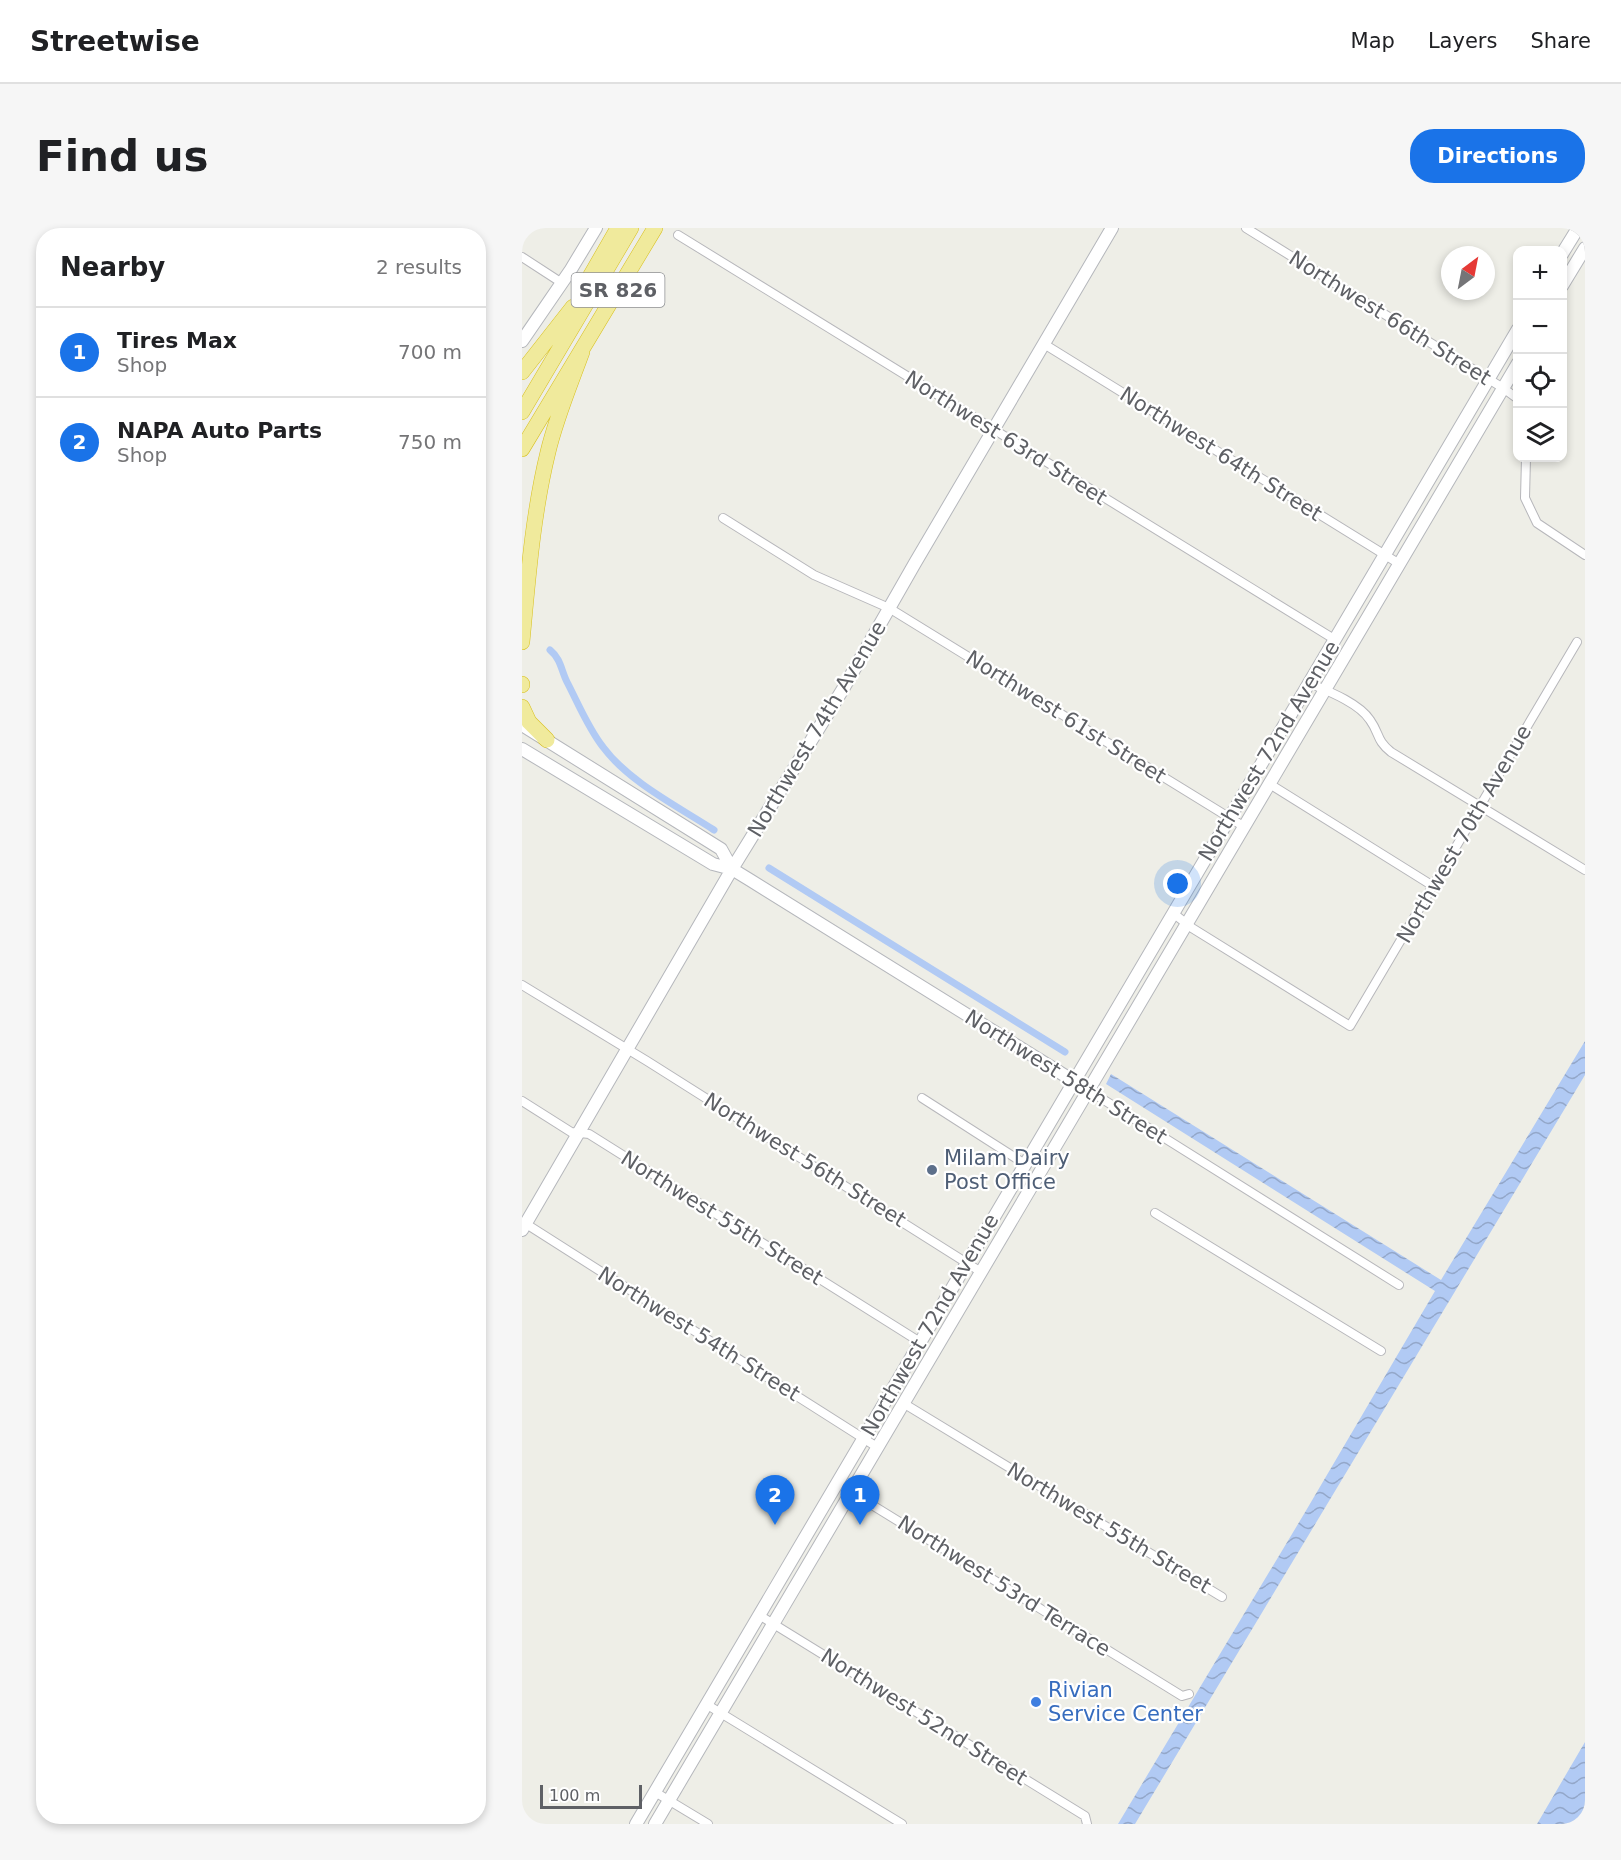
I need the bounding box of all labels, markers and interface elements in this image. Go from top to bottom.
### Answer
text: Streetwise [30,25,200,58]
text: Map [1351,29,1395,53]
text: Layers [1428,29,1497,53]
text: Share [1530,29,1591,53]
button: Directions [1410,129,1585,183]
text: Find us [36,132,209,181]
street label: Northwest 66th Street [1285,246,1495,390]
north arrow [1441,246,1495,300]
map controls [1513,246,1567,462]
button: + [1513,246,1567,300]
text: Nearby [60,252,165,282]
text: 2 results [376,255,462,279]
road number: SR 826 [572,273,664,307]
button: − [1513,300,1567,354]
text: Tires Max [117,328,237,353]
text: 1 [73,340,86,364]
text: 700 m [398,340,462,364]
text: Shop [117,353,167,377]
button: locate [1513,354,1567,408]
street label: Northwest 63rd Street [901,366,1111,510]
street label: Northwest 64th Street [1116,382,1326,526]
button: layers [1513,408,1567,462]
text: NAPA Auto Parts [117,418,322,443]
text: 2 [73,430,86,454]
text: 750 m [398,430,462,454]
text: Shop [117,443,167,467]
street label: Northwest 74th Avenue [743,617,891,841]
street label: Northwest 72nd Avenue [1194,636,1344,866]
street label: Northwest 61st Street [962,646,1170,788]
street label: Northwest 70th Avenue [1392,721,1536,947]
your location [1163,869,1192,898]
street label: Northwest 58th Street [961,1005,1171,1149]
street label: Northwest 56th Street [700,1088,910,1232]
street label: Northwest 55th Street [617,1146,827,1290]
place label: Milam Dairy Post Office [944,1146,1070,1194]
marker: Milam Dairy Post Office [925,1163,939,1177]
street label: Northwest 72nd Avenue [856,1210,1004,1440]
street label: Northwest 54th Street [594,1262,804,1406]
street label: Northwest 55th Street [1003,1458,1215,1598]
pin: 2 [756,1476,794,1525]
pin: 1 [840,1476,880,1525]
street label: Northwest 53rd Terrace [893,1511,1115,1661]
street label: Northwest 52nd Street [816,1644,1032,1790]
place label: Rivian Service Center [1048,1678,1203,1726]
marker: Rivian Service Center [1029,1695,1043,1709]
scale bar [540,1782,642,1810]
text: 100 m [549,1786,600,1805]

